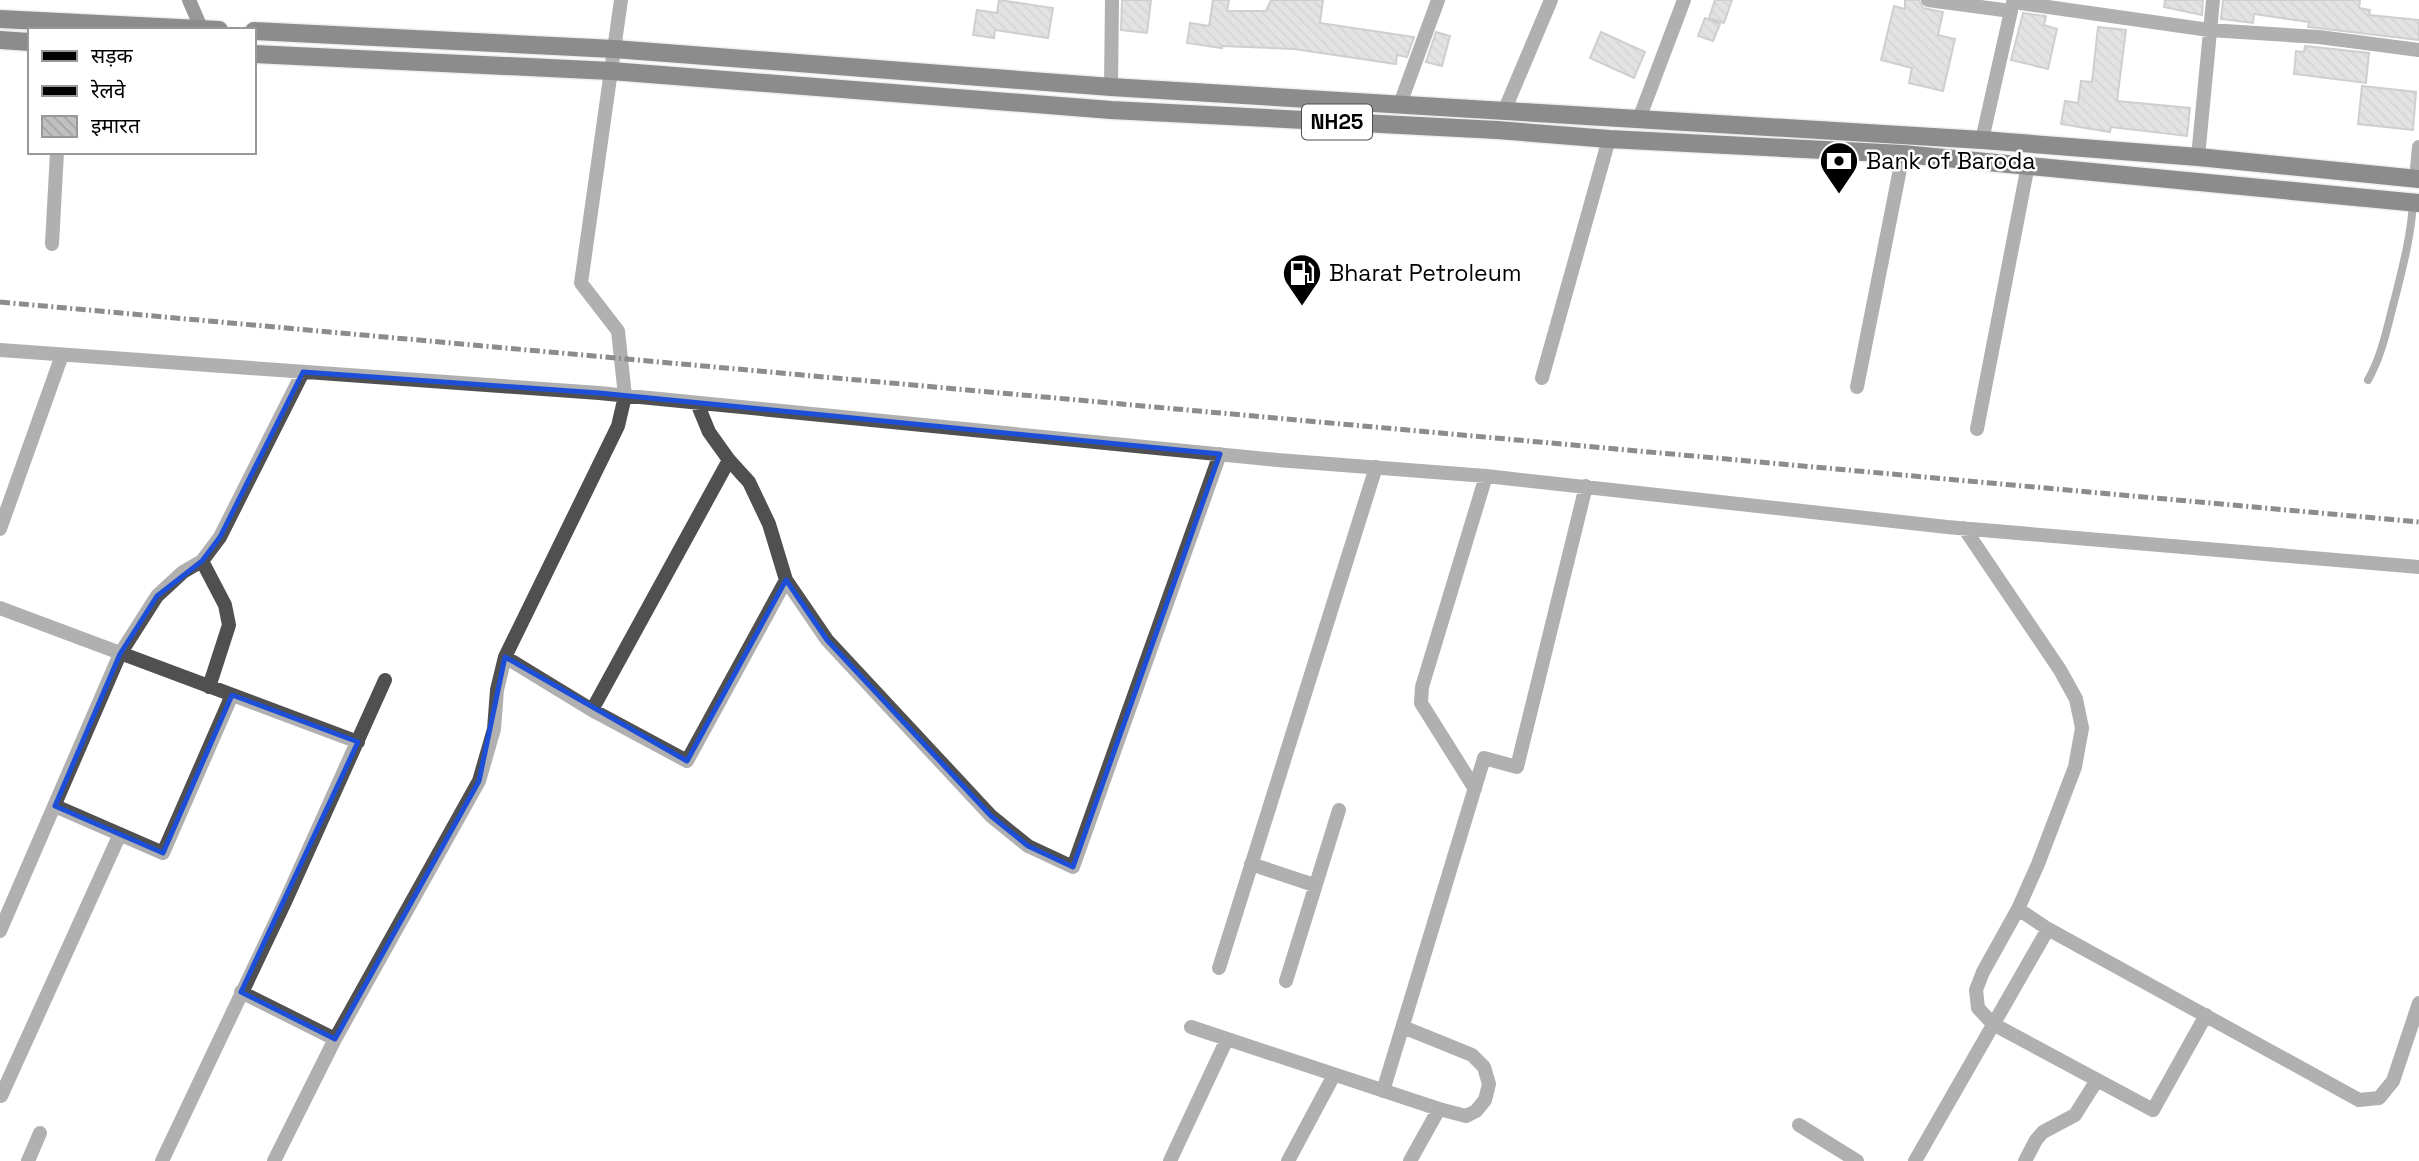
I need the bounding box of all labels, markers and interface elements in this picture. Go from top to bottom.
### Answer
legend [28,28,256,154]
text: सड़क [91,42,133,69]
text: रेलवे [90,77,126,104]
road number: NH25 [1302,104,1372,140]
text: इमारत [91,112,141,139]
bank icon: Bank of Baroda [1818,140,1860,195]
place label: Bank of Baroda [1866,146,2036,176]
fuel station icon: Bharat Petroleum [1281,252,1323,307]
place label: Bharat Petroleum [1329,258,1522,288]

